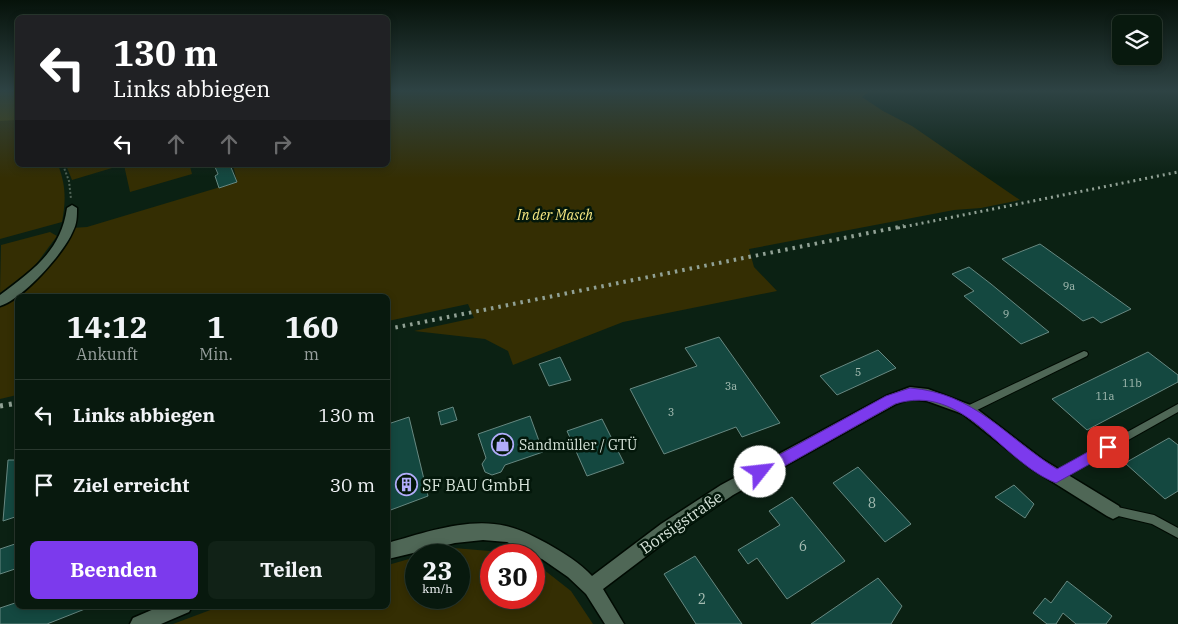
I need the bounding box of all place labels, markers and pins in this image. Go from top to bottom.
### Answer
pin [1087,426,1129,468]
shop icon: Sandmüller / GTÜ [491,433,515,457]
place label: Sandmüller / GTÜ [519,436,637,454]
building icon: SF BAU GmbH [394,473,418,497]
place label: SF BAU GmbH [422,475,531,495]

